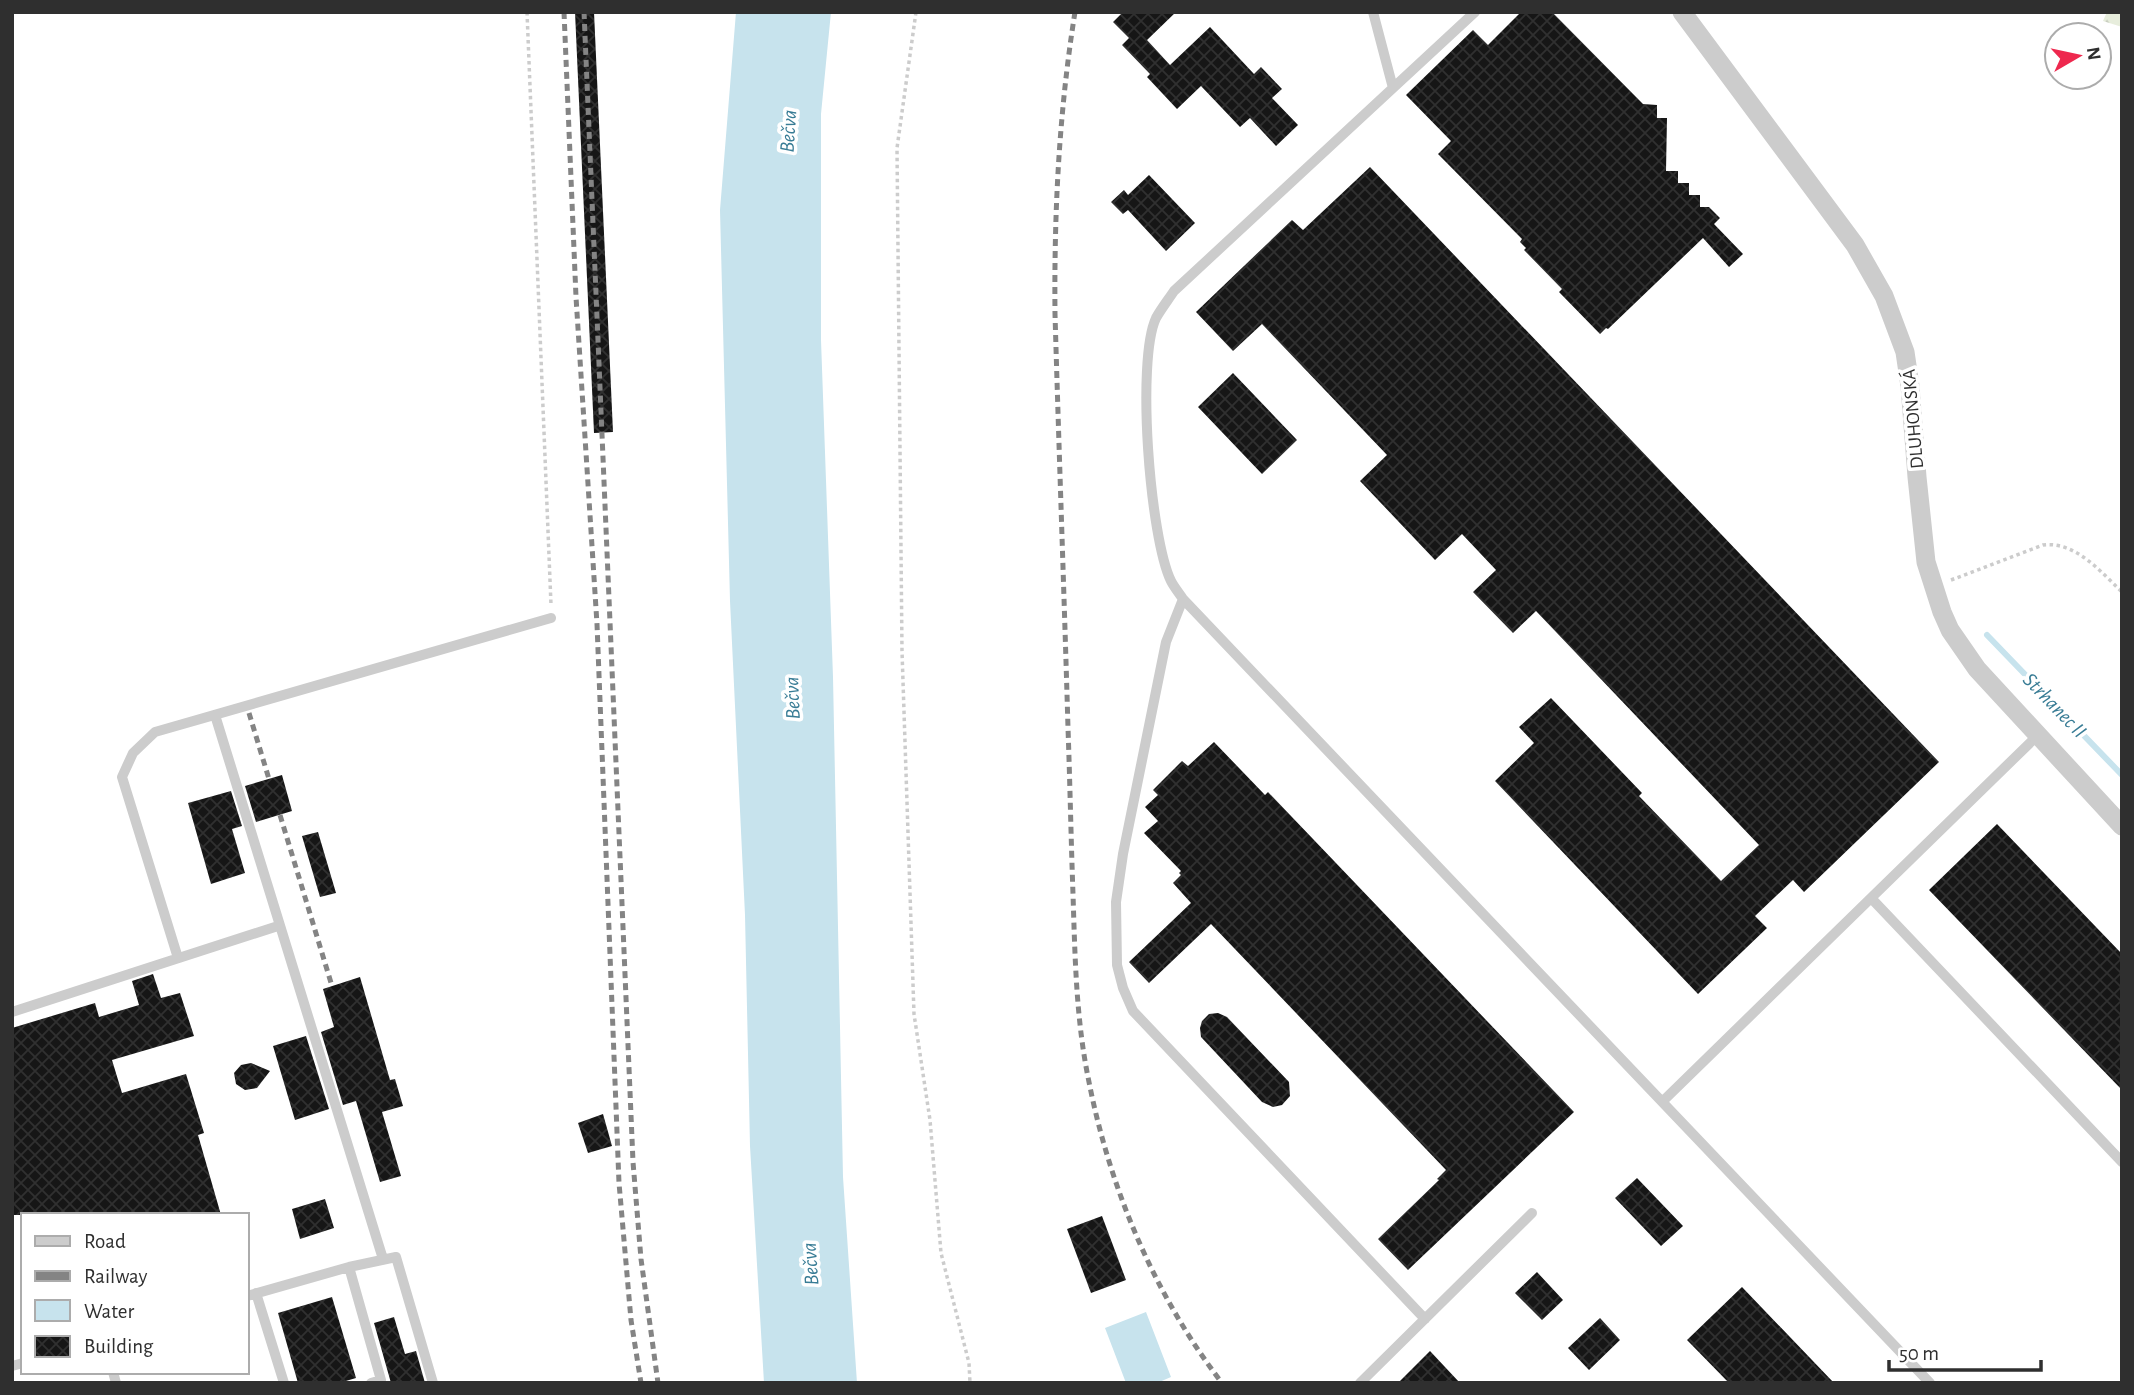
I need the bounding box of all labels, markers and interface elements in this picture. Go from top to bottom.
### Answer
north arrow [2043,21,2113,91]
text: N [2083,46,2104,62]
water label: Bečva [777,109,800,153]
street label: DLUHONSKÁ [1898,368,1927,470]
water label: Strhanec II [2019,669,2090,742]
water label: Bečva [781,676,804,720]
legend [21,1213,248,1374]
text: Road [84,1231,126,1252]
water label: Bečva [799,1242,822,1286]
text: Railway [84,1266,147,1287]
text: Water [84,1301,134,1322]
scale bar [1889,1328,2041,1372]
text: Building [84,1336,154,1357]
text: 50 m [1899,1343,1939,1364]

